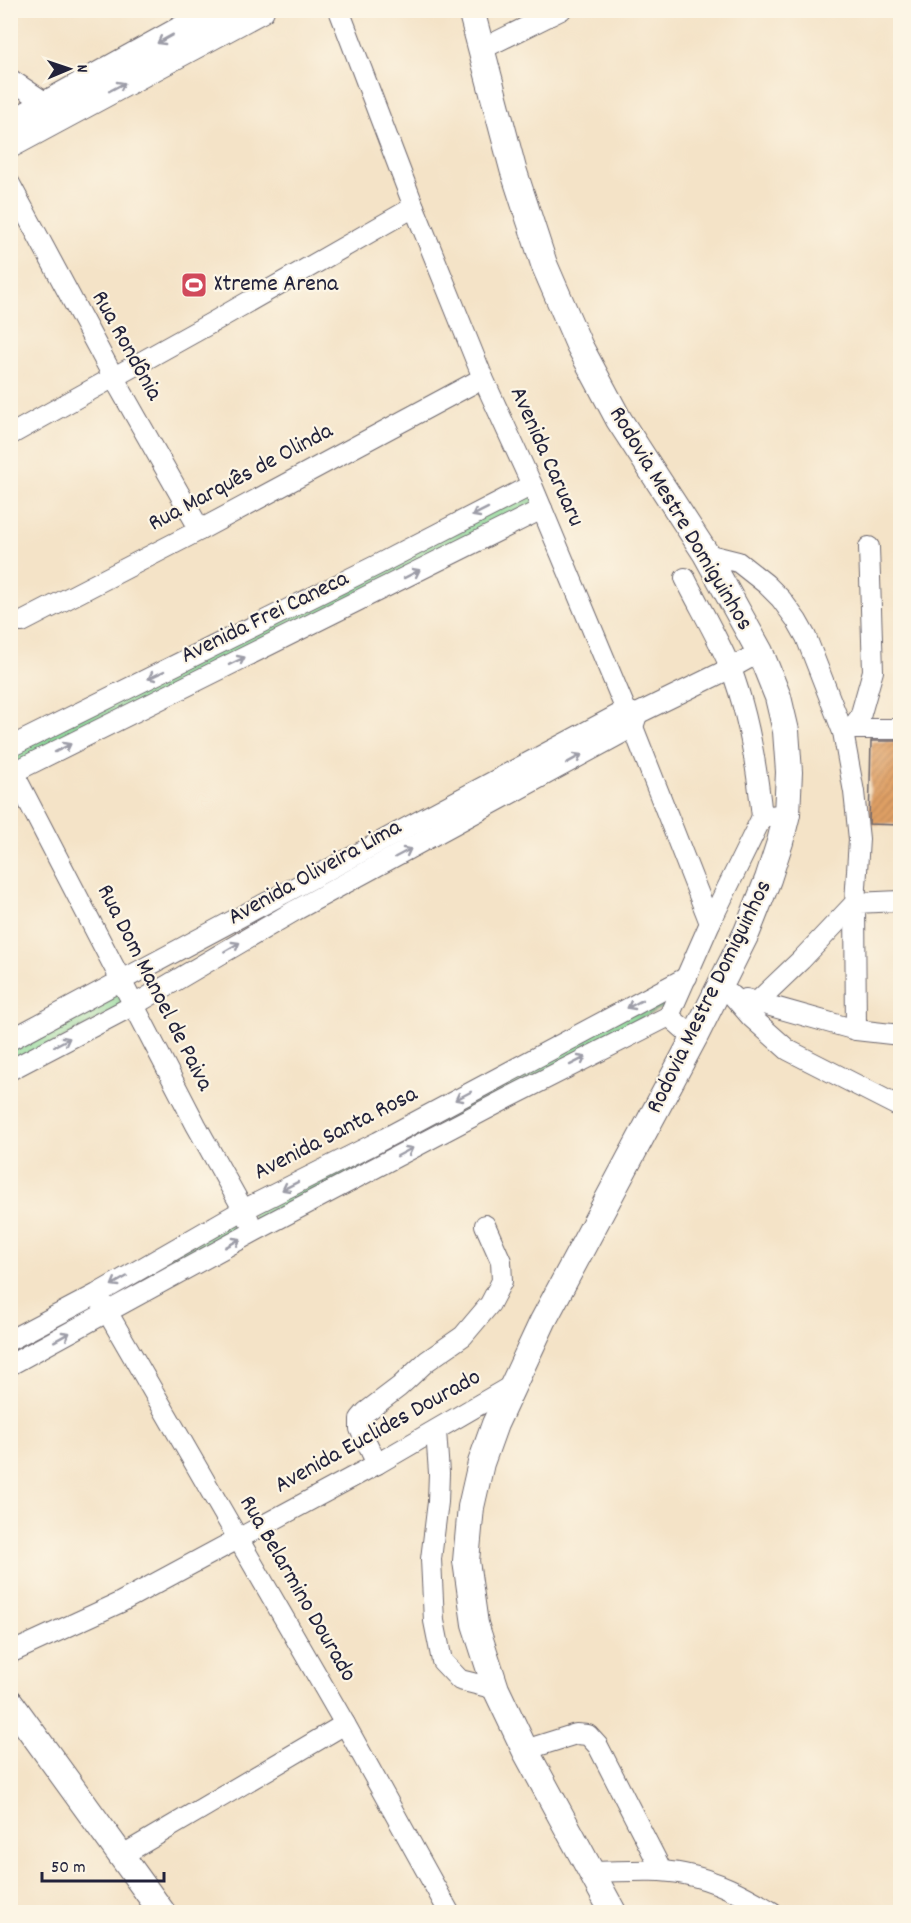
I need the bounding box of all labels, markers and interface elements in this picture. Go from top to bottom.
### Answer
one-way arrow [156,33,173,45]
north arrow [39,39,99,99]
text: N [70,64,93,73]
one-way arrow [108,81,125,93]
place label: Xtreme Arena [214,268,339,302]
sports icon: Xtreme Arena [179,270,209,300]
street label: Rua Rondônia [82,285,171,408]
street label: Avenida Caruaru [500,382,592,532]
street label: Rodovia Mestre Domiguinhos [599,401,761,637]
street label: Rua Marquês de Olinda [143,415,340,541]
one-way arrow [471,506,489,518]
street label: Avenida Frei Caneca [175,562,355,673]
one-way arrow [402,568,420,579]
one-way arrow [228,654,246,666]
one-way arrow [147,669,165,681]
one-way arrow [53,742,71,753]
one-way arrow [565,753,582,765]
street label: Avenida Oliveira Lima [222,811,409,935]
one-way arrow [394,847,411,859]
street label: Rodovia Mestre Domiguinhos [639,874,781,1120]
street label: Rua Dom Manoel de Paiva [87,879,221,1098]
one-way arrow [224,941,241,953]
one-way arrow [626,999,644,1010]
one-way arrow [53,1036,70,1048]
one-way arrow [569,1055,587,1067]
street label: Avenida Santa Rosa [248,1078,424,1190]
one-way arrow [454,1091,472,1103]
one-way arrow [396,1146,414,1157]
one-way arrow [281,1181,299,1193]
one-way arrow [224,1237,241,1249]
one-way arrow [111,1275,128,1287]
one-way arrow [53,1331,70,1343]
street label: Avenida Euclides Dourado [269,1361,487,1503]
street label: Rua Belarmino Dourado [230,1489,364,1689]
scale bar [42,1845,164,1883]
text: 50 m [51,1856,86,1881]

